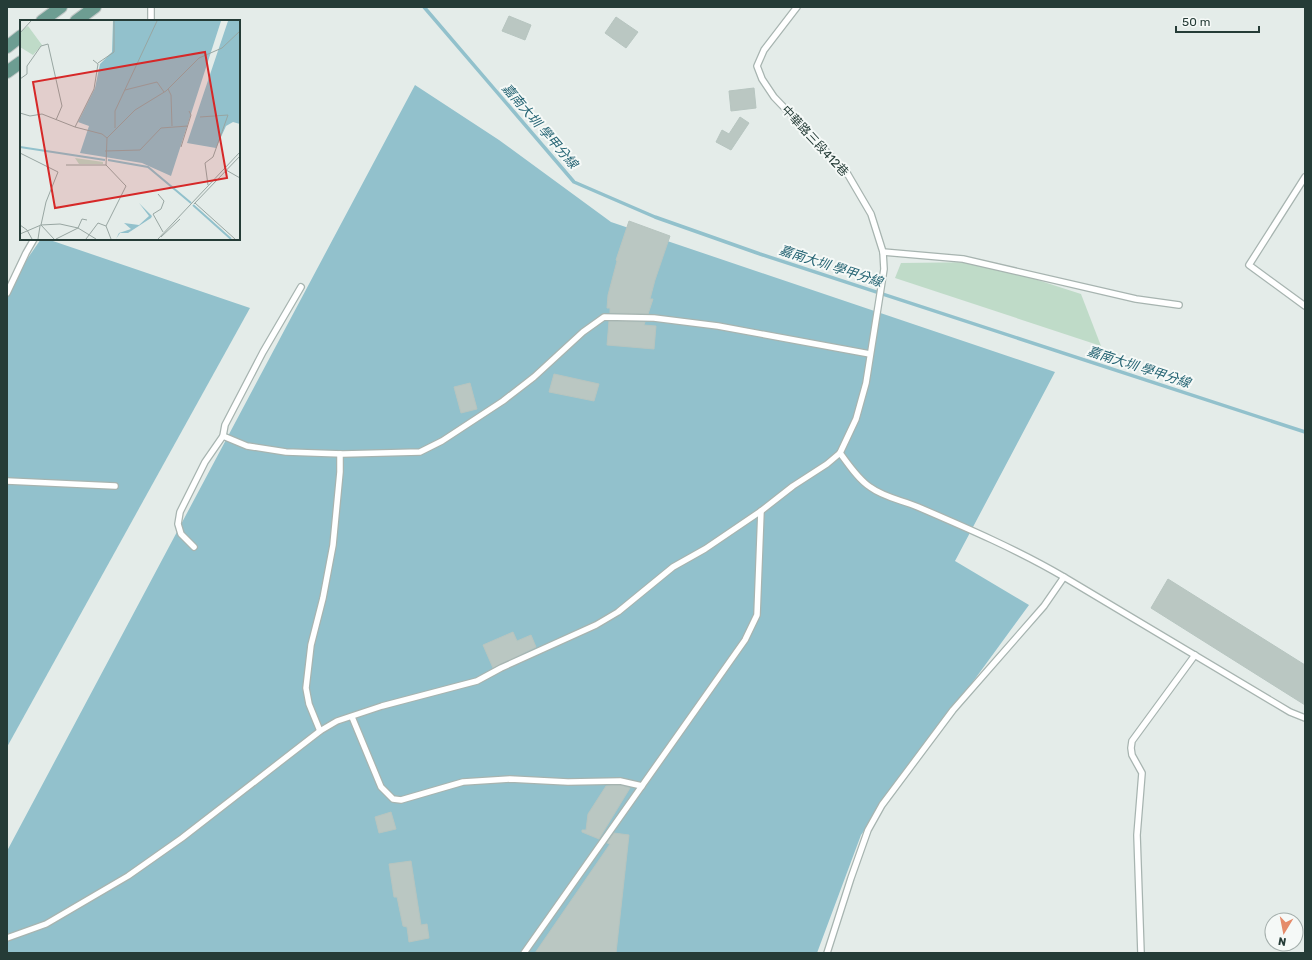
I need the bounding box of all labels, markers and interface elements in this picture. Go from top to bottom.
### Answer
scale bar [1176,8,1259,34]
text: 50 m [1182,15,1210,29]
inset map [20,20,240,240]
water label: 嘉南大圳 學甲分線 [499,81,582,173]
street label: 中華路三段412巷 [779,103,851,179]
water label: 嘉南大圳 學甲分線 [778,242,886,290]
water label: 嘉南大圳 學甲分線 [1086,343,1194,391]
north arrow [1264,912,1304,952]
text: N [1277,934,1287,948]

